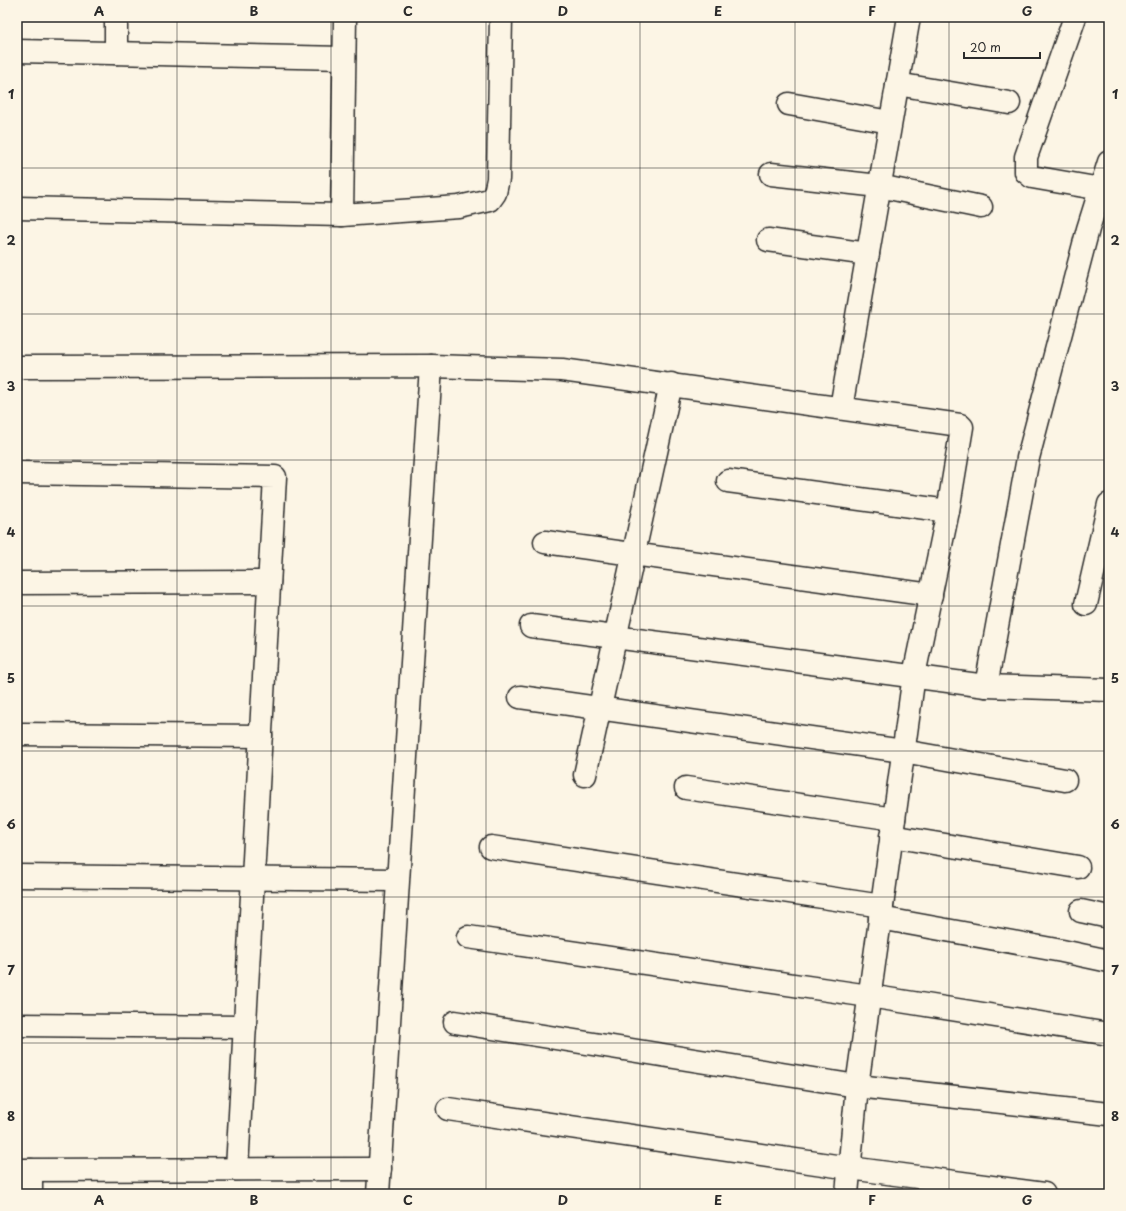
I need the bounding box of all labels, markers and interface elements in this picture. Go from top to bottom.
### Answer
text: A [94,1,104,20]
text: B [250,1,259,20]
text: C [403,1,413,20]
text: D [558,1,568,20]
text: E [714,1,722,20]
text: F [868,1,876,20]
text: G [1022,1,1032,20]
scale bar [964,34,1040,60]
text: 20 m [970,38,1001,56]
text: 1 [8,84,14,103]
text: 1 [1112,84,1118,103]
text: 2 [6,230,16,249]
text: 2 [1110,230,1120,249]
text: 3 [7,376,16,395]
text: 3 [1111,376,1120,395]
text: 4 [7,522,16,541]
text: 4 [1111,522,1120,541]
text: 5 [7,668,15,687]
text: 5 [1111,668,1119,687]
text: 6 [6,814,16,833]
text: 6 [1110,814,1120,833]
text: 7 [7,960,15,979]
text: 7 [1111,960,1119,979]
text: 8 [7,1106,15,1125]
text: 8 [1111,1106,1119,1125]
text: A [94,1190,104,1209]
text: B [250,1190,259,1209]
text: C [403,1190,413,1209]
text: D [558,1190,568,1209]
text: E [714,1190,722,1209]
text: F [868,1190,876,1209]
text: G [1022,1190,1032,1209]

